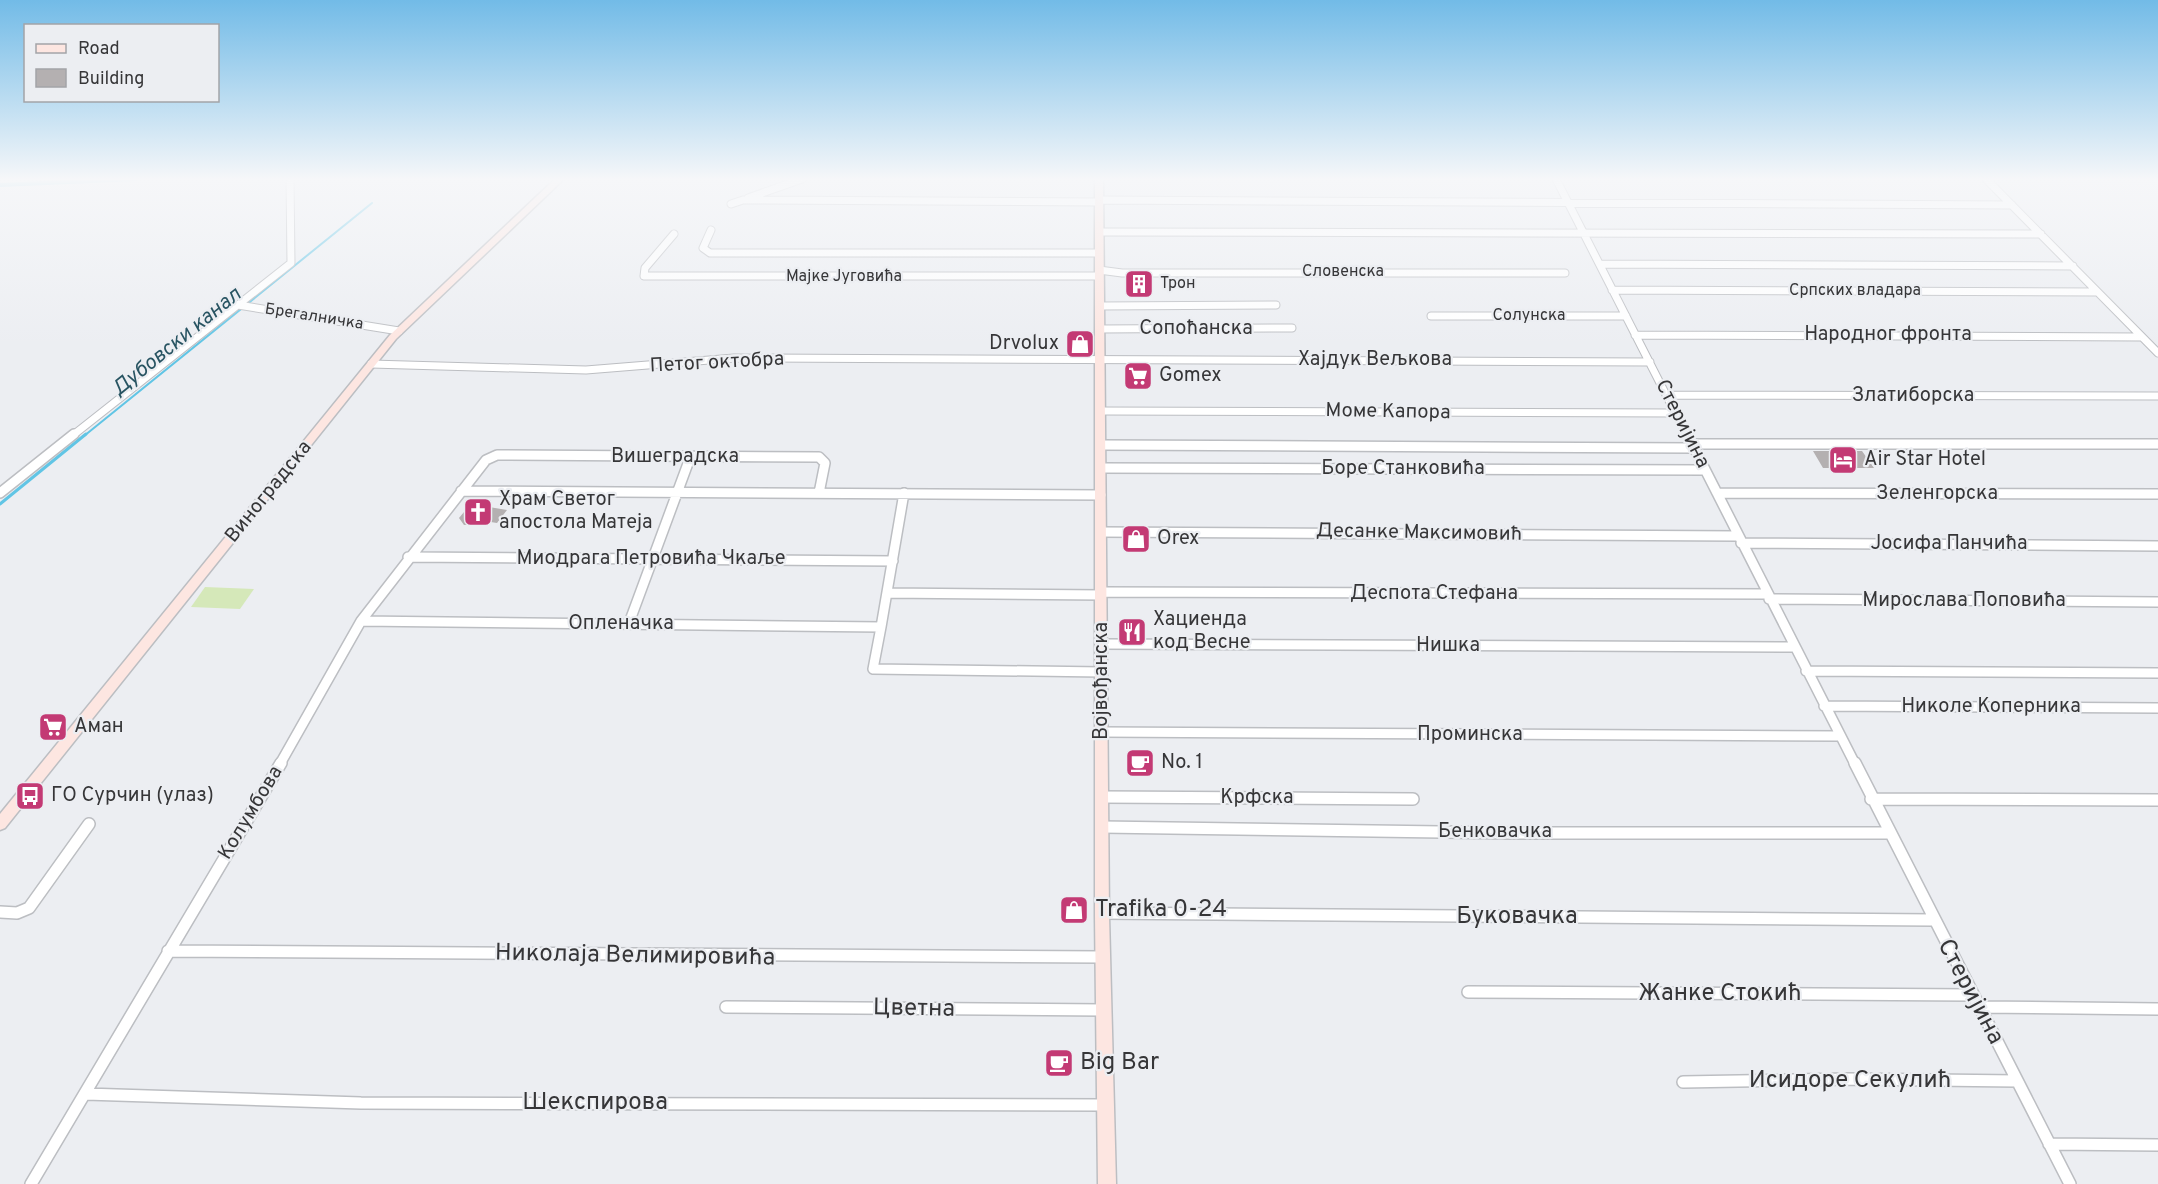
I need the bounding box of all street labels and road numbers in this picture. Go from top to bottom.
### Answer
street label: Словенска [1302,262,1384,282]
street label: Мајке Југовића [786,267,902,287]
street label: Српских владара [1789,281,1921,301]
street label: Брегалничка [263,299,365,335]
street label: Солунска [1493,306,1565,326]
street label: Сопоћанска [1139,316,1253,342]
street label: Народног фронта [1804,322,1972,348]
street label: Петог октобра [649,346,785,380]
street label: Хајдук Вељкова [1298,347,1452,373]
street label: Стеријина [1649,375,1715,473]
street label: Златиборска [1852,383,1974,409]
street label: Моме Капора [1325,398,1451,426]
street label: Виноградска [220,436,318,548]
street label: Вишеградска [611,444,739,470]
street label: Боре Станковића [1321,456,1485,482]
street label: Зеленгорска [1876,481,1998,507]
street label: Десанке Максимовић [1316,518,1522,548]
street label: Јосифа Панчића [1870,531,2028,557]
street label: Миодрага Петровића Чкаље [516,546,786,572]
street label: Деспота Стефана [1350,581,1518,607]
street label: Мирослава Поповића [1862,588,2066,614]
street label: Опленачка [568,611,674,637]
street label: Војвођанска [1089,622,1115,740]
street label: Нишка [1416,633,1480,659]
street label: Николе Коперника [1901,694,2081,720]
street label: Проминска [1417,722,1523,748]
street label: Колумбова [213,761,289,865]
street label: Крфска [1220,785,1294,811]
street label: Бенковачка [1438,819,1552,845]
street label: Буковачка [1456,902,1578,932]
street label: Стеријина [1930,934,2010,1050]
street label: Николаја Велимировића [495,939,775,973]
street label: Жанке Стокић [1638,979,1802,1009]
street label: Цветна [873,993,955,1025]
street label: Исидоре Секулић [1749,1066,1951,1096]
street label: Шекспирова [522,1088,668,1118]

